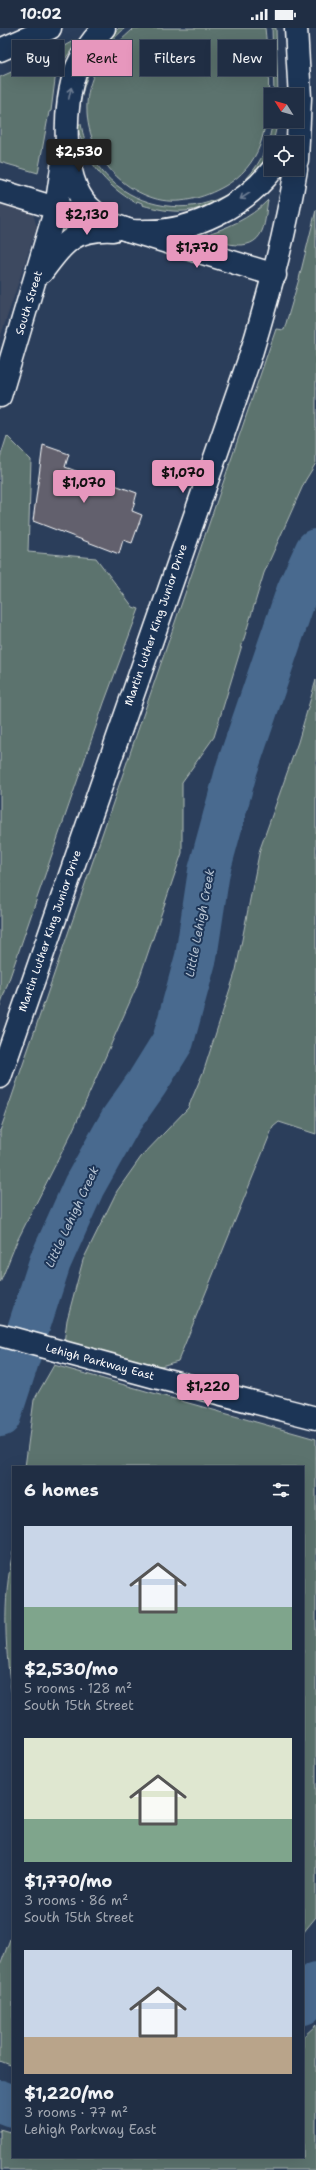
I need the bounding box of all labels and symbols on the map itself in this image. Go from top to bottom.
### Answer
one-way arrow [66,87,74,100]
north arrow [264,88,304,128]
pin: $2,530 [46,139,112,173]
one-way arrow [239,191,250,200]
pin: $2,130 [54,202,120,236]
pin: $1,770 [164,235,230,269]
street label: South Street [12,269,46,337]
pin: $1,070 [150,460,216,494]
pin: $1,070 [51,470,117,504]
street label: Martin Luther King Junior Drive [121,542,191,708]
street label: Martin Luther King Junior Drive [15,848,85,1014]
water label: Little Lehigh Creek [182,867,218,979]
water label: Little Lehigh Creek [42,1164,103,1270]
street label: Lehigh Parkway East [44,1340,156,1384]
pin: $1,220 [175,1374,241,1408]

